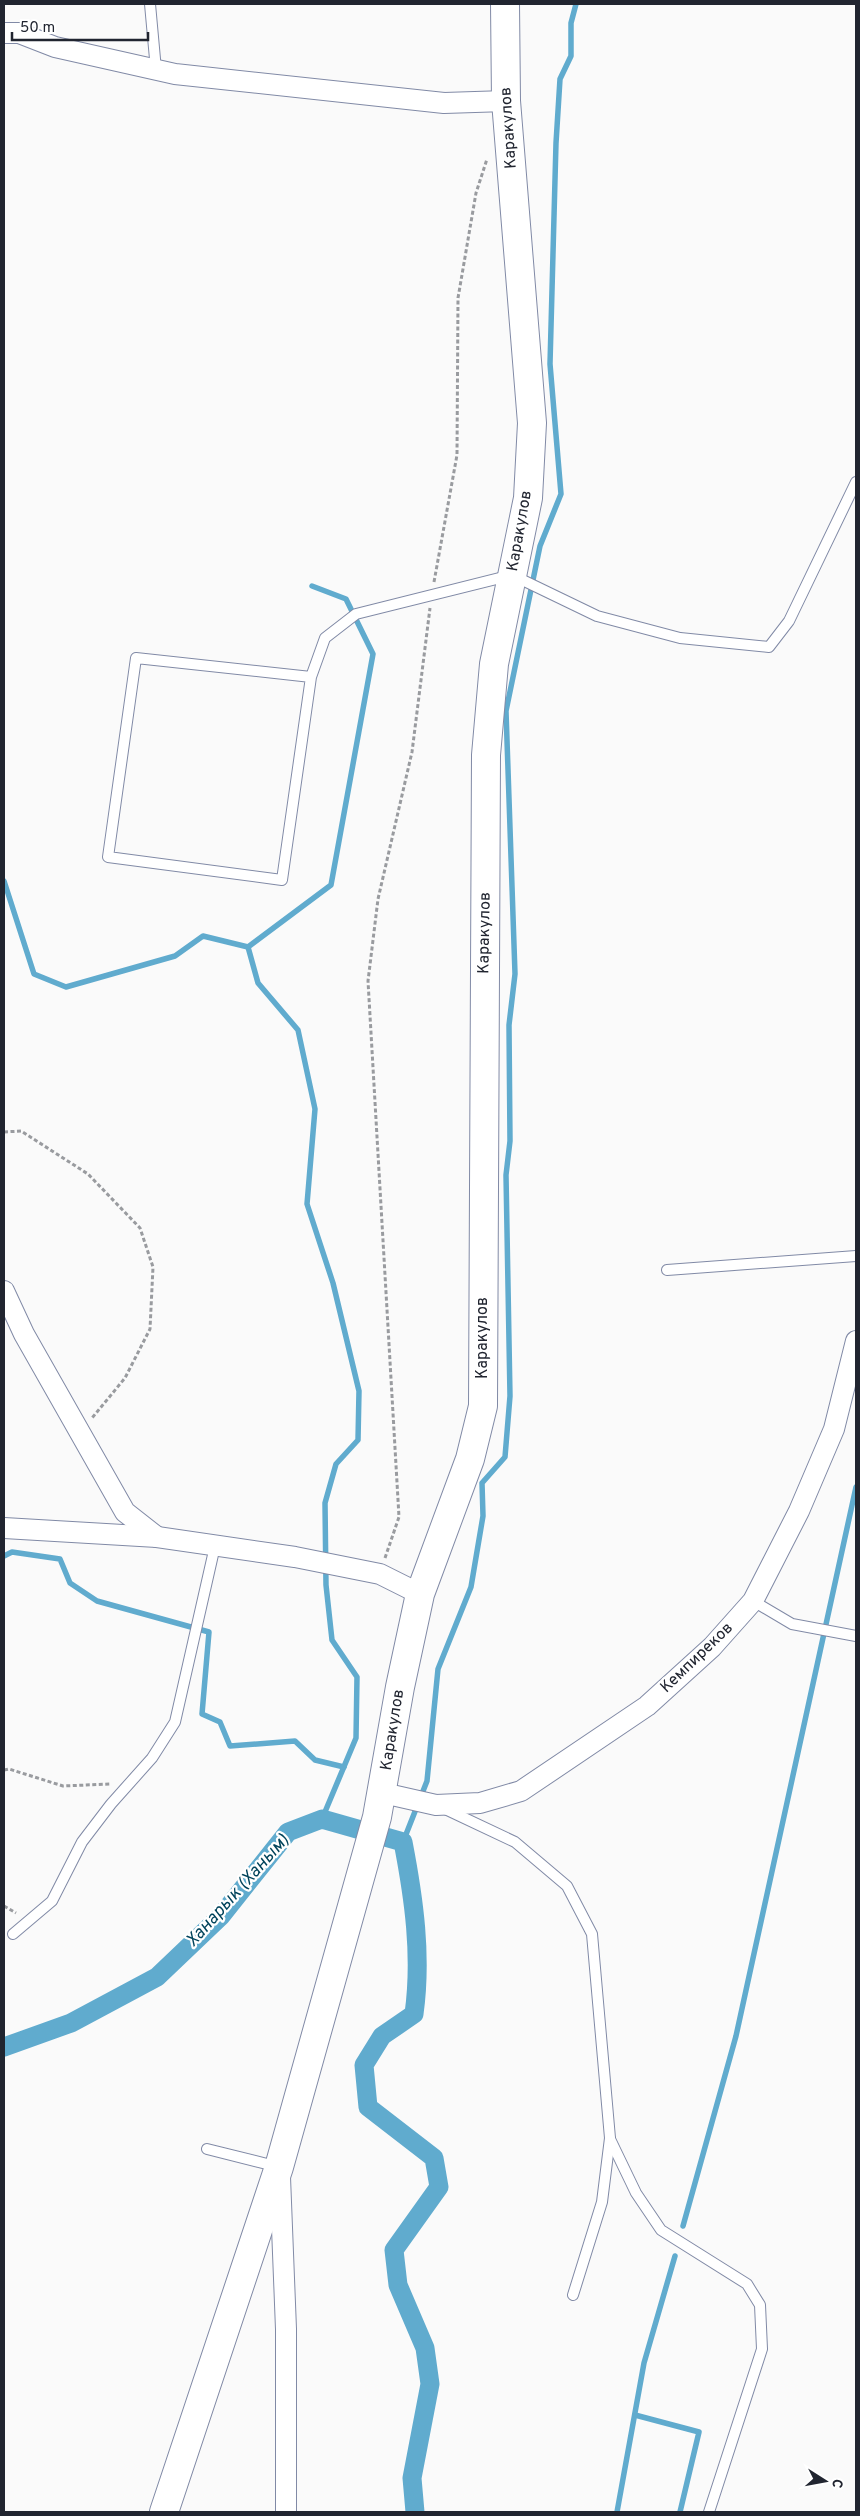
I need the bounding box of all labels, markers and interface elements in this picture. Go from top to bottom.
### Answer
scale bar [12,10,149,42]
text: 50 m [20,19,55,38]
street label: Каракулов [496,86,522,170]
street label: Каракулов [503,489,537,573]
street label: Каракулов [474,892,496,974]
street label: Каракулов [473,1297,493,1379]
street label: Кемпиреков [656,1618,738,1698]
street label: Каракулов [377,1688,409,1772]
water label: Ханарык (Ханым) [181,1830,295,1952]
north arrow [800,2456,850,2506]
text: С [827,2477,845,2489]

